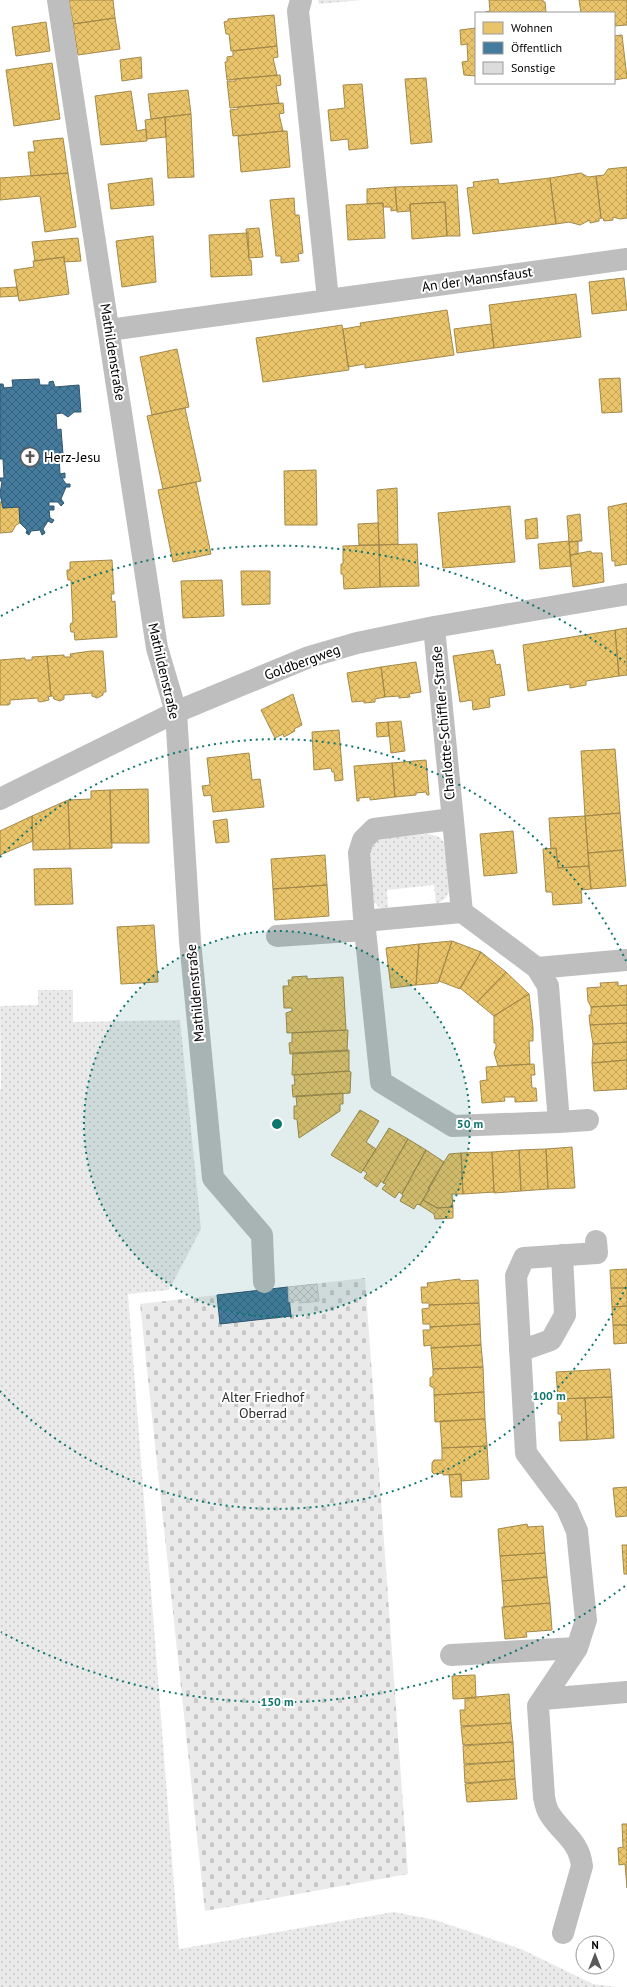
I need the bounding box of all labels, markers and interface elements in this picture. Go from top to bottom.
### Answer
legend [475,12,615,84]
text: Wohnen [511,20,553,35]
text: Öffentlich [511,40,562,55]
text: Sonstige [511,60,555,75]
street label: An der Mannsfaust [421,262,534,296]
street label: Mathildenstraße [96,302,130,402]
church icon: Herz-Jesu [19,446,41,468]
place label: Herz-Jesu [44,448,101,466]
street label: Mathildenstraße [144,621,184,721]
street label: Goldbergweg [262,640,342,684]
street label: Charlotte-Schiffler-Straße [427,645,459,801]
street label: Mathildenstraße [182,943,208,1043]
text: 50 m [457,1116,483,1131]
centre of rings [270,1117,284,1131]
park label: Alter Friedhof Oberrad [222,1388,305,1422]
text: 100 m [532,1388,566,1403]
text: 150 m [260,1694,294,1709]
north arrow [575,1935,615,1975]
text: N [591,1938,599,1952]

